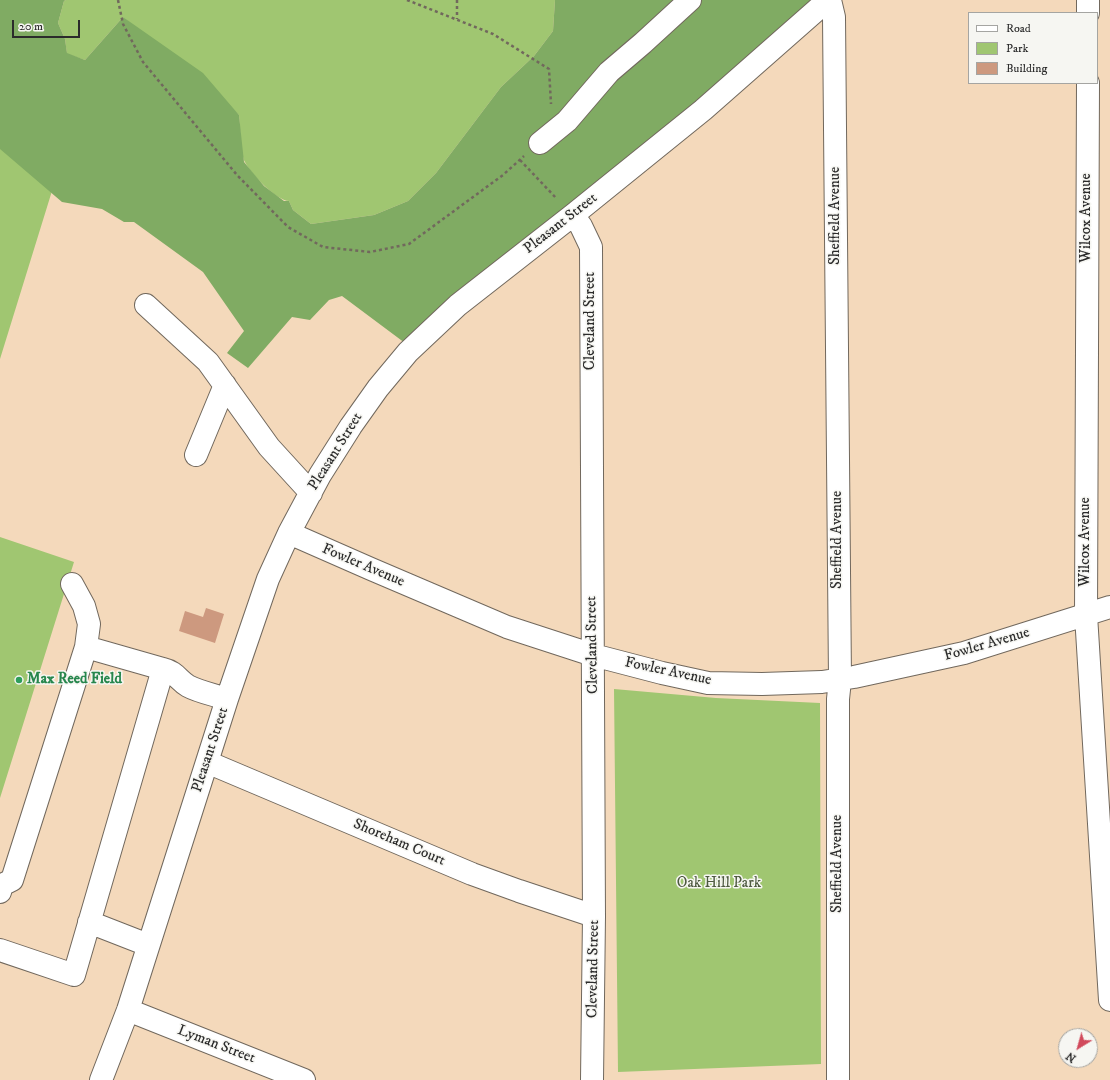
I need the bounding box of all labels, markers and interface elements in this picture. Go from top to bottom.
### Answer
scale bar [14,12,82,38]
legend [968,12,1098,84]
text: 20 m [19,19,43,34]
text: Road [1006,21,1031,36]
text: Park [1006,41,1028,56]
text: Building [1006,61,1047,76]
street label: Sheffield Avenue [827,167,845,265]
street label: Wilcox Avenue [1078,173,1096,263]
street label: Pleasant Street [521,190,601,258]
street label: Cleveland Street [582,272,600,370]
street label: Pleasant Street [305,410,367,494]
street label: Sheffield Avenue [829,491,847,589]
street label: Wilcox Avenue [1077,497,1095,587]
street label: Fowler Avenue [319,541,407,591]
street label: Cleveland Street [583,596,603,694]
street label: Fowler Avenue [942,624,1032,666]
street label: Fowler Avenue [623,654,713,690]
place label: Max Reed Field [27,671,122,689]
marker: Max Reed Field [14,675,24,685]
street label: Pleasant Street [189,705,233,795]
street label: Sheffield Avenue [829,815,847,913]
street label: Shoreham Court [350,816,448,870]
park label: Oak Hill Park [677,875,761,893]
street label: Cleveland Street [584,920,604,1018]
street label: Lyman Street [175,1022,257,1068]
north arrow [1058,1028,1098,1068]
text: N [1064,1048,1079,1065]

